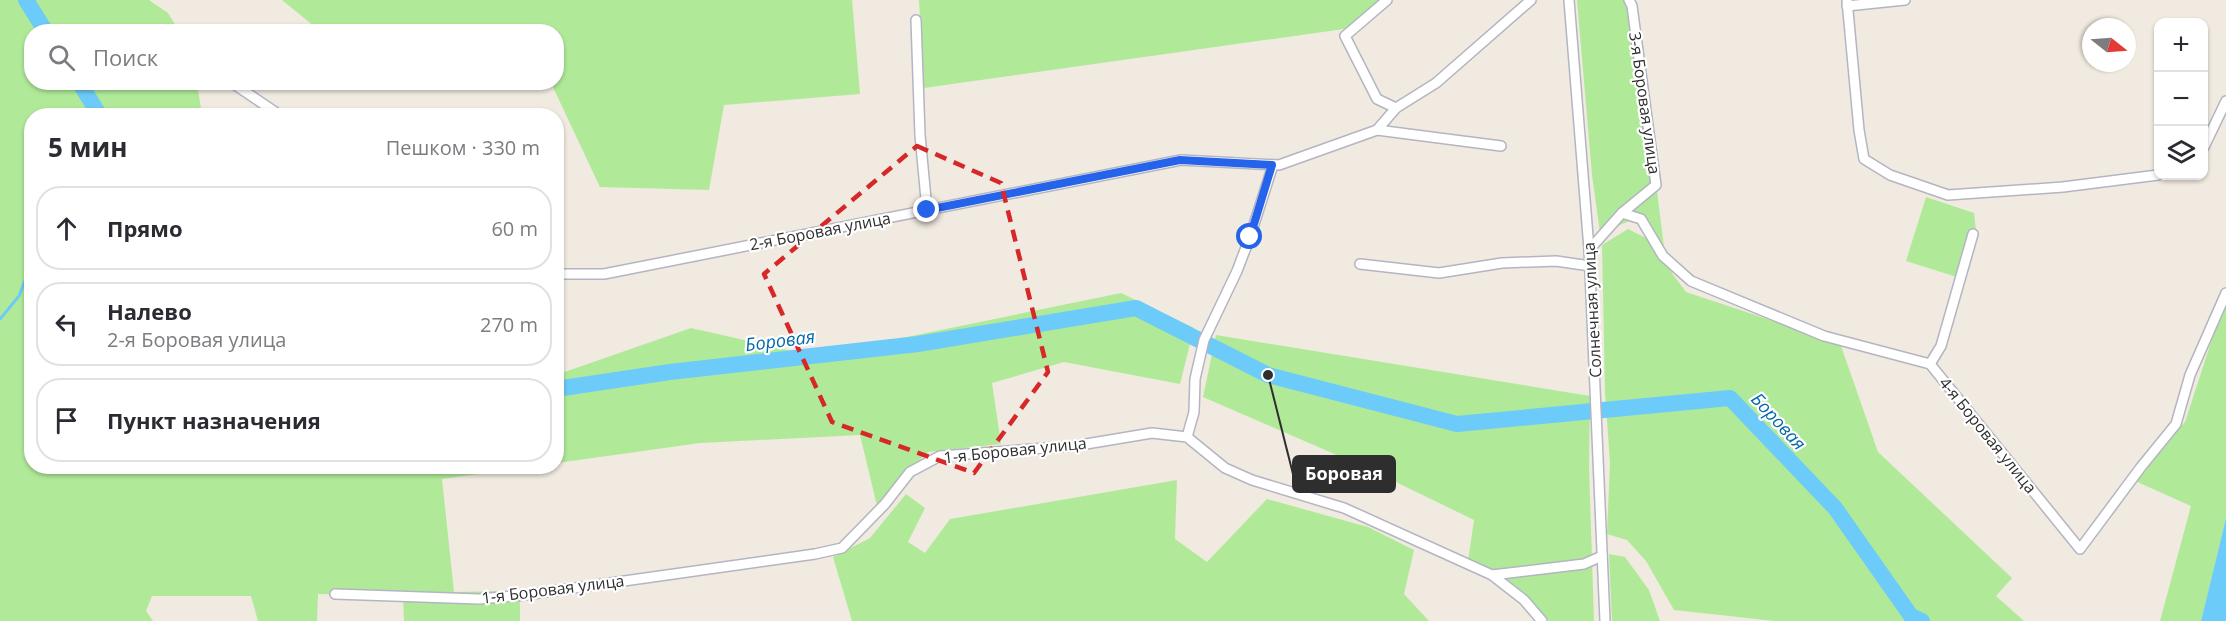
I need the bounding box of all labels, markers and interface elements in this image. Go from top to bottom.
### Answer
north arrow [2082,18,2136,72]
map controls [2154,18,2208,180]
button: + [2154,18,2208,72]
search box [24,24,564,90]
street label: 3-я Боровая улица [1624,30,1666,176]
icon: search [45,41,78,74]
text: Поиск [93,42,158,72]
button: − [2154,72,2208,126]
button: layers [2154,126,2208,180]
text: 5 мин [48,129,128,165]
text: Пешком · 330 m [386,134,540,161]
route end [913,196,939,222]
street label: 2-я Боровая улица [747,207,893,255]
icon: ahead [50,212,83,245]
text: Прямо [107,213,183,243]
text: 60 m [491,215,538,242]
route start [1236,223,1262,249]
street label: Солнечная улица [1577,242,1607,378]
text: Налево [107,296,192,326]
icon: left [50,308,83,341]
text: 270 m [480,311,538,338]
water label: Боровая [744,324,816,356]
text: 2-я Боровая улица [107,326,286,353]
street label: 4-я Боровая улица [1934,372,2042,498]
water label: Боровая [1746,387,1812,455]
icon: arrive [50,404,83,437]
text: Пункт назначения [107,405,321,435]
street label: 1-я Боровая улица [943,432,1087,468]
callout: Боровая [1293,456,1395,492]
text: Боровая [1305,461,1383,485]
street label: 1-я Боровая улица [480,569,626,609]

